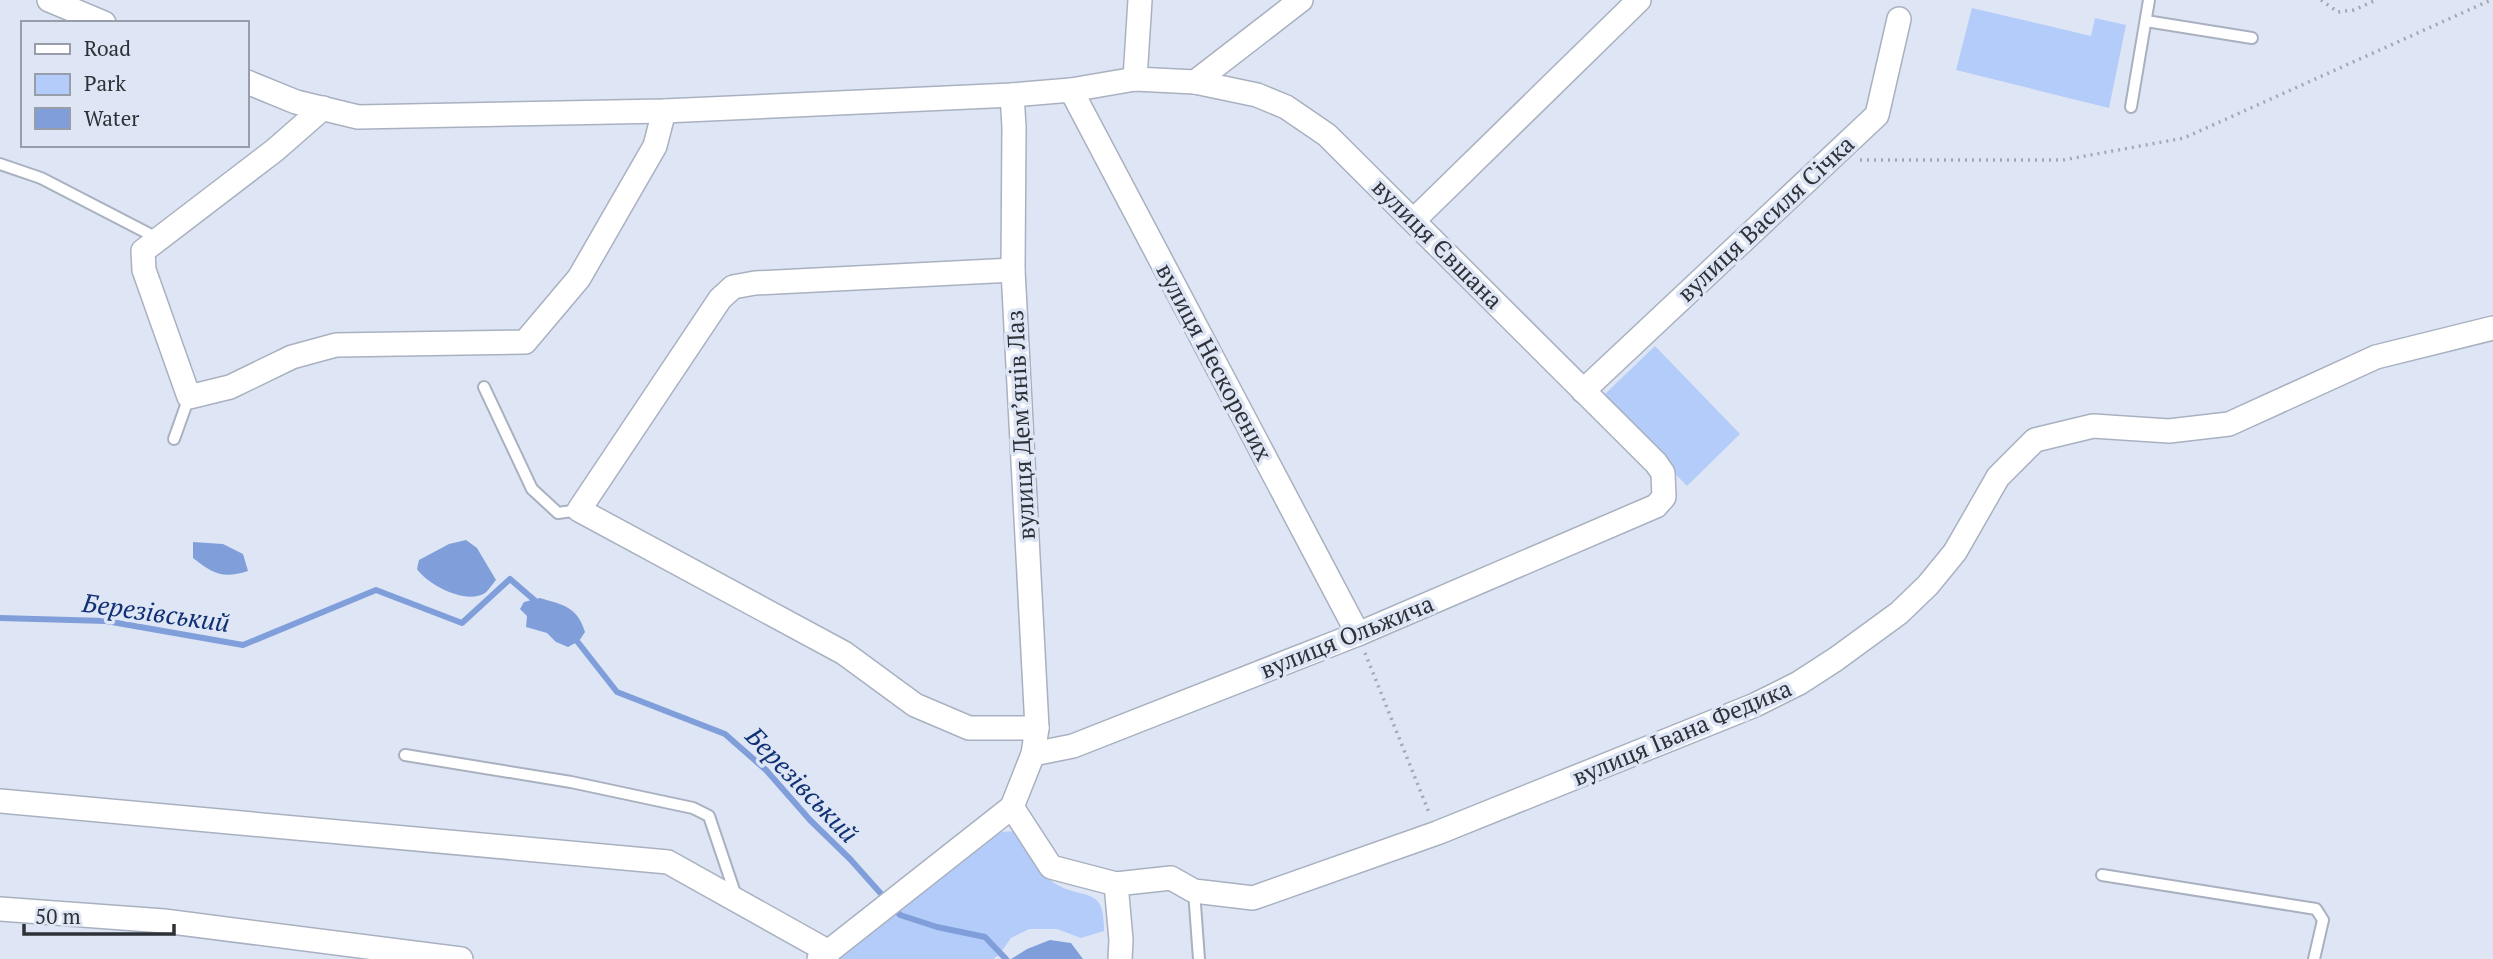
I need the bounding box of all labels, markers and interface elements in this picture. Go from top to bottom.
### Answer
legend [21,21,248,147]
text: Road [84,34,131,62]
text: Park [84,69,126,97]
text: Water [84,104,139,132]
street label: вулиця Василя Січка [1670,128,1861,309]
street label: вулиця Євшана [1365,171,1510,316]
street label: вулиця Нескорених [1149,257,1281,466]
street label: вулиця Демʼянів Лаз [998,309,1042,541]
water label: Березівський [79,585,232,639]
street label: вулиця Ольжича [1255,587,1438,685]
street label: вулиця Івана Федика [1567,671,1796,793]
water label: Березівський [738,718,867,850]
scale bar [24,892,175,936]
text: 50 m [35,902,81,930]

